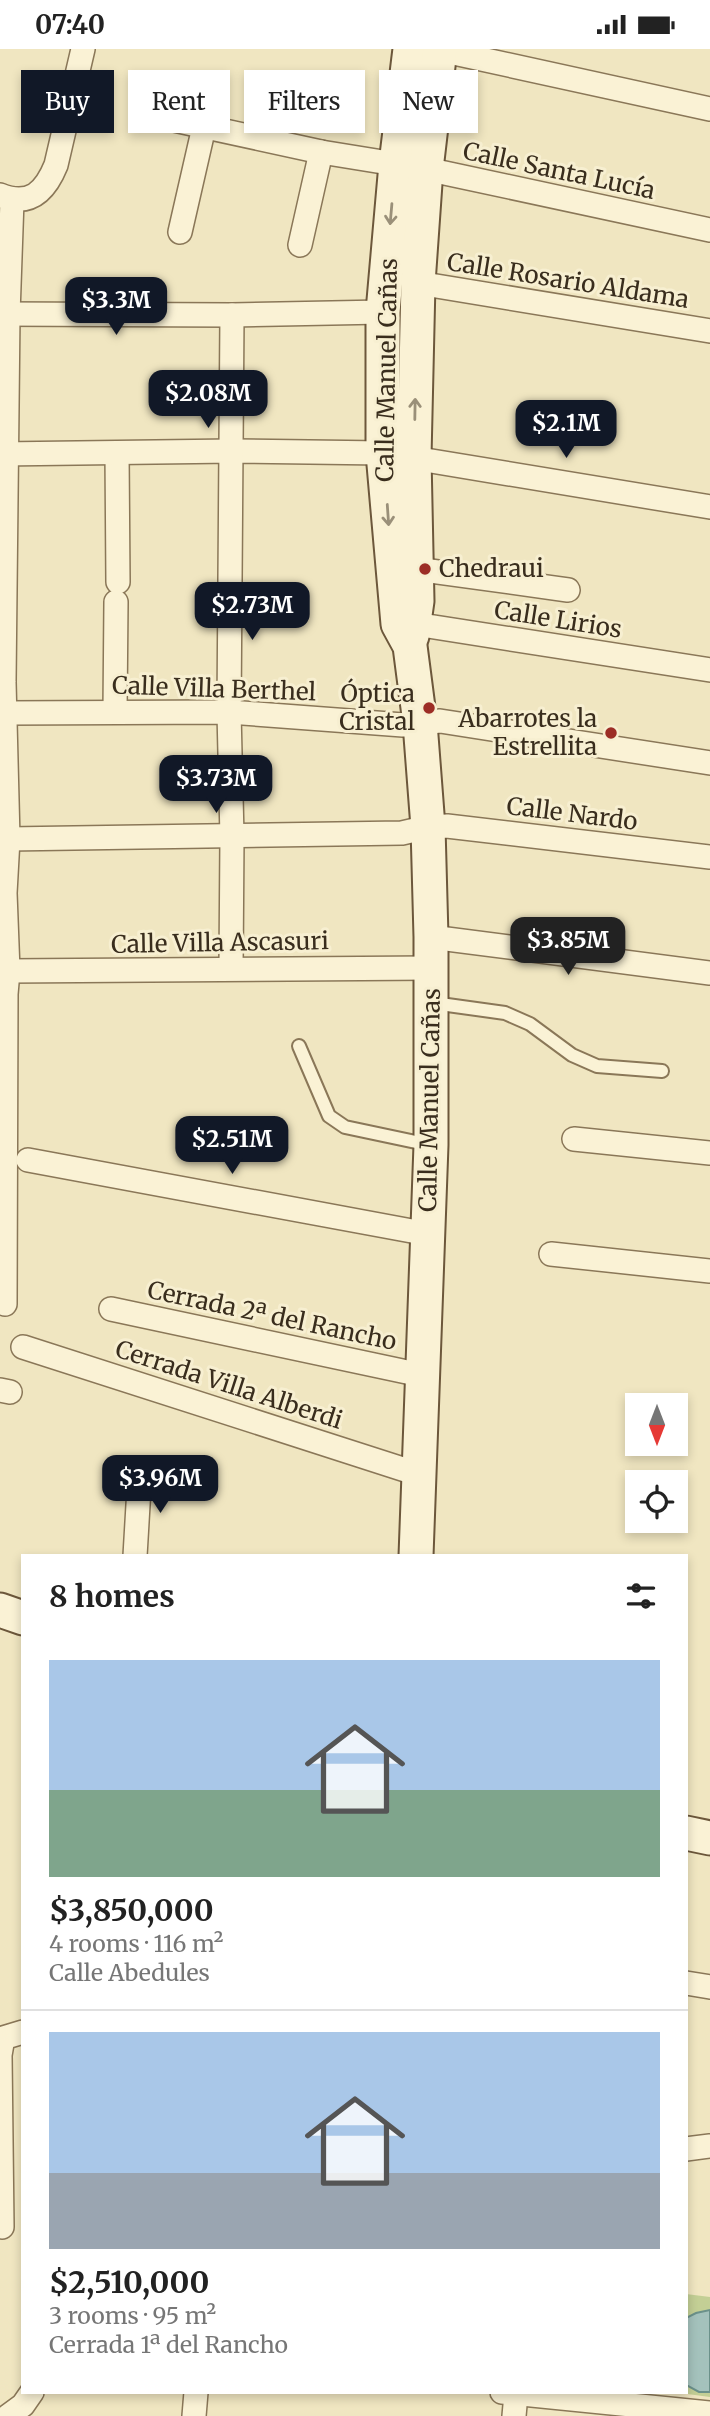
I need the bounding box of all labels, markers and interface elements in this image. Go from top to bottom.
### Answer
text: 07:40 [35,8,105,41]
chip: Buy [21,70,114,133]
chip: Rent [128,70,230,133]
chip: Filters [244,70,365,133]
chip: New [379,70,478,133]
street label: Calle Santa Lucía [460,135,658,206]
one-way arrow [384,202,397,225]
street label: Calle Rosario Aldama [445,246,691,315]
street label: Calle Manuel Cañas [369,258,404,482]
pin: $3.3M [67,278,165,337]
text: $3.3M [81,285,151,314]
pin: $2.08M [151,371,265,430]
text: $2.08M [165,378,251,407]
one-way arrow [408,398,422,421]
pin: $2.1M [517,401,615,460]
text: $2.1M [532,408,600,437]
one-way arrow [382,503,395,525]
place label: Chedraui [439,553,544,584]
marker: Chedraui [417,561,433,577]
pin: $2.73M [195,583,309,642]
text: $2.73M [211,590,293,619]
street label: Calle Lirios [492,594,624,645]
street label: Calle Villa Berthel [112,669,316,708]
place label: Óptica Cristal [339,678,415,737]
marker: Óptica Cristal [421,700,437,716]
place label: Abarrotes la Estrellita [457,703,597,762]
marker: Abarrotes la Estrellita [603,725,619,741]
pin: $3.73M [159,755,273,815]
text: $3.73M [175,763,257,792]
street label: Calle Nardo [505,790,639,837]
pin: $3.85M [511,918,625,977]
street label: Calle Villa Ascasuri [111,925,329,960]
text: $3.85M [526,925,610,954]
street label: Calle Manuel Cañas [412,988,447,1212]
pin: $2.51M [175,1117,289,1176]
text: $2.51M [191,1124,273,1153]
street label: Cerrada 2ª del Rancho [145,1274,399,1357]
street label: Cerrada Villa Alberdi [112,1333,347,1436]
north arrow [625,1393,688,1456]
map controls [625,1393,688,1533]
pin: $3.96M [103,1455,217,1515]
text: $3.96M [118,1463,202,1492]
button: locate [625,1470,688,1533]
text: 8 homes [49,1577,175,1615]
icon: filters [622,1577,660,1615]
icon: home [292,1706,418,1832]
text: $3,850,000 [49,1891,214,1929]
text: 4 rooms · 116 m² [49,1929,224,1958]
text: Calle Abedules [49,1958,210,1987]
icon: home [292,2078,418,2204]
text: $2,510,000 [49,2263,209,2301]
text: 3 rooms · 95 m² [49,2301,216,2330]
text: Cerrada 1ª del Rancho [49,2330,288,2359]

